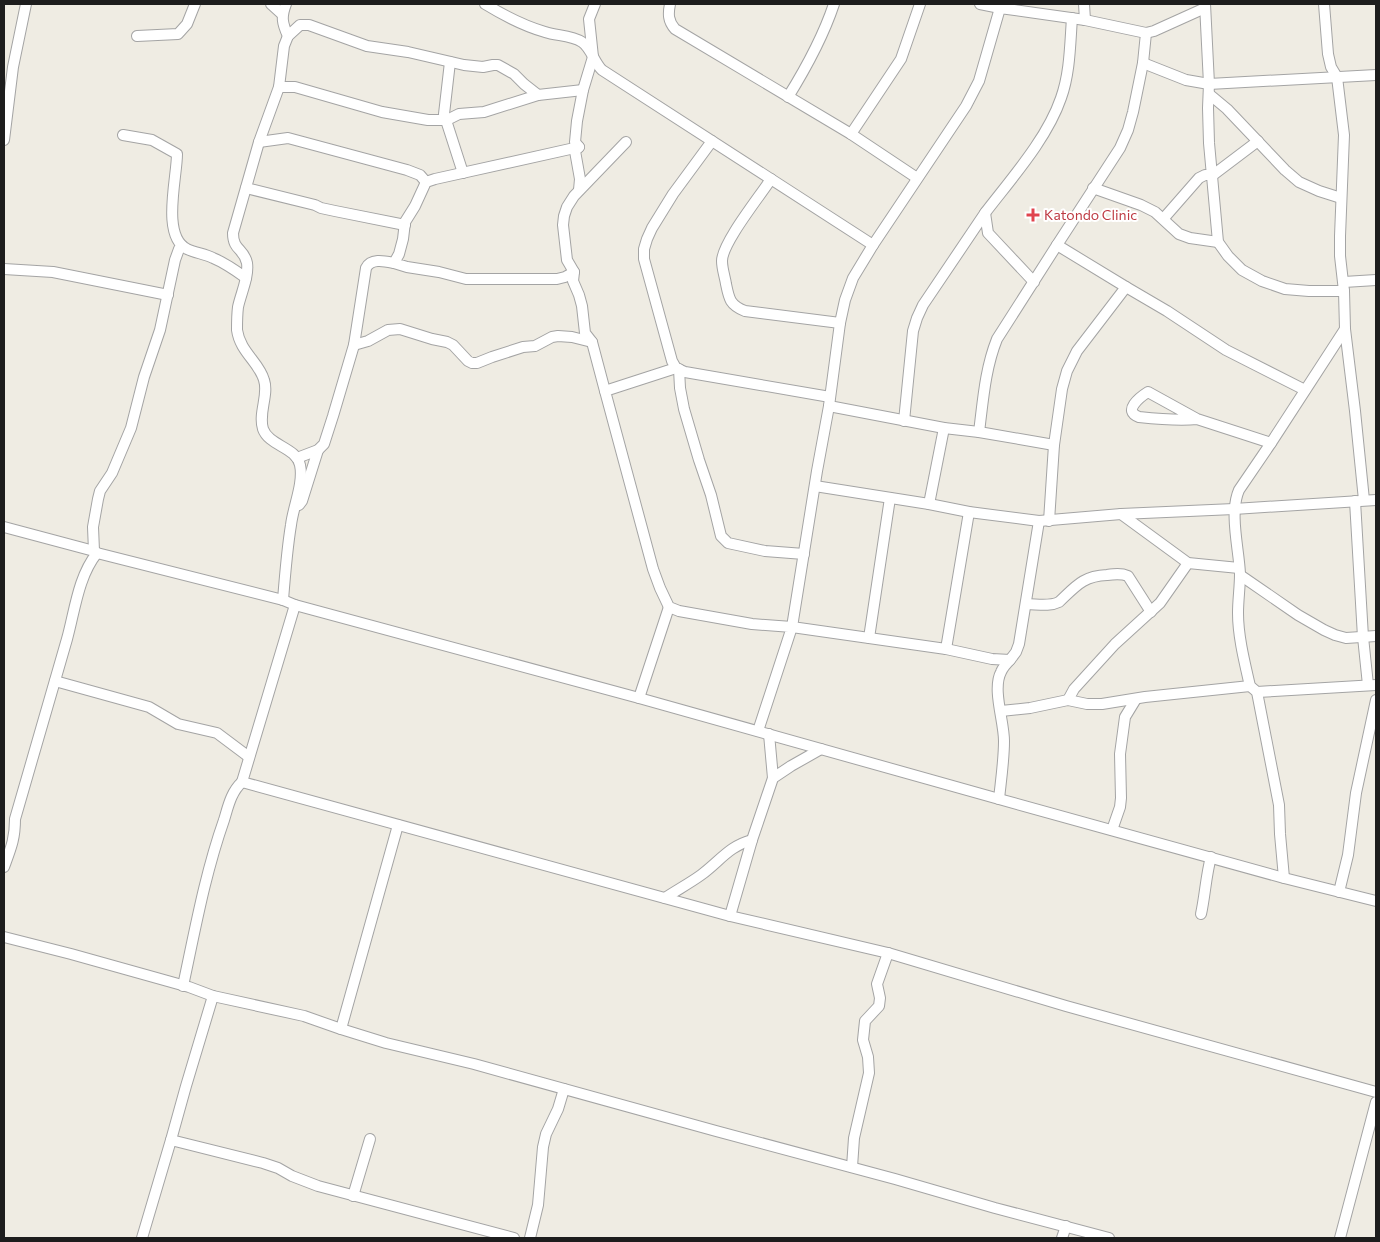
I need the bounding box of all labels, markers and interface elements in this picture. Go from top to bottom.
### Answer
place label: Katondo Clinic [1044,206,1137,223]
marker: Katondo Clinic [1026,208,1040,222]

